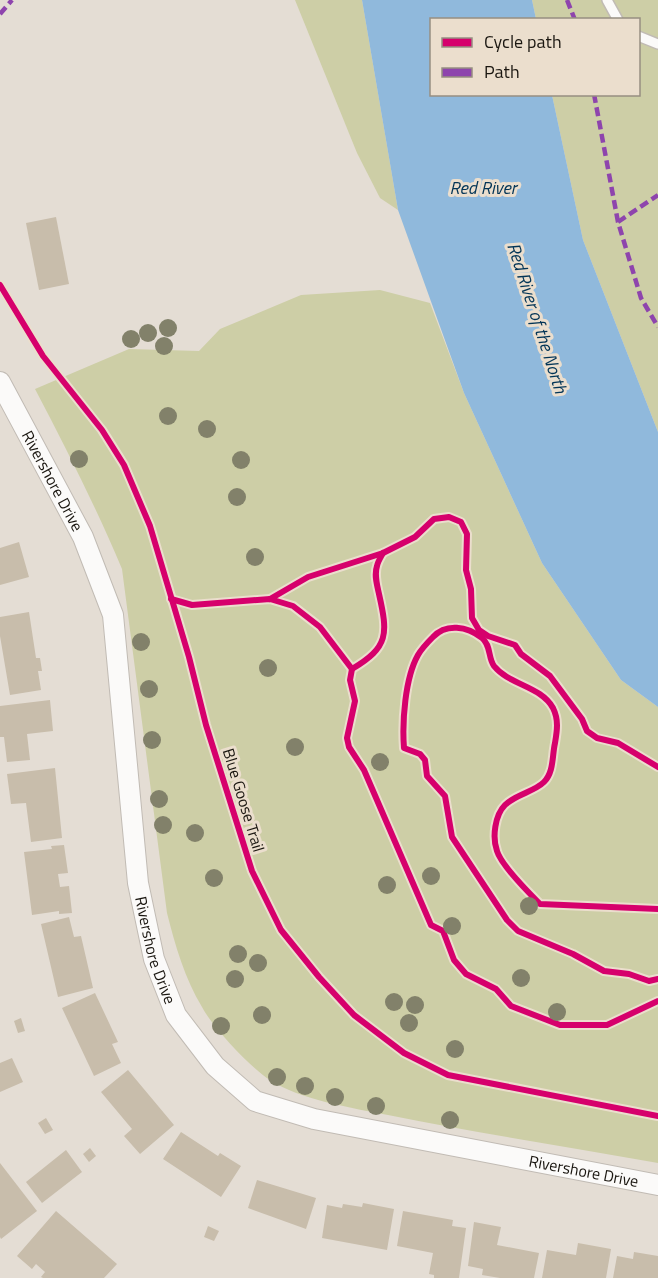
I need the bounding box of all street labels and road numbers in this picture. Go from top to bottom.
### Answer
street label: Rivershore Drive [16,426,90,535]
street label: Blue Goose Trail [217,745,271,855]
street label: Rivershore Drive [129,894,182,1007]
street label: Rivershore Drive [527,1148,640,1193]

